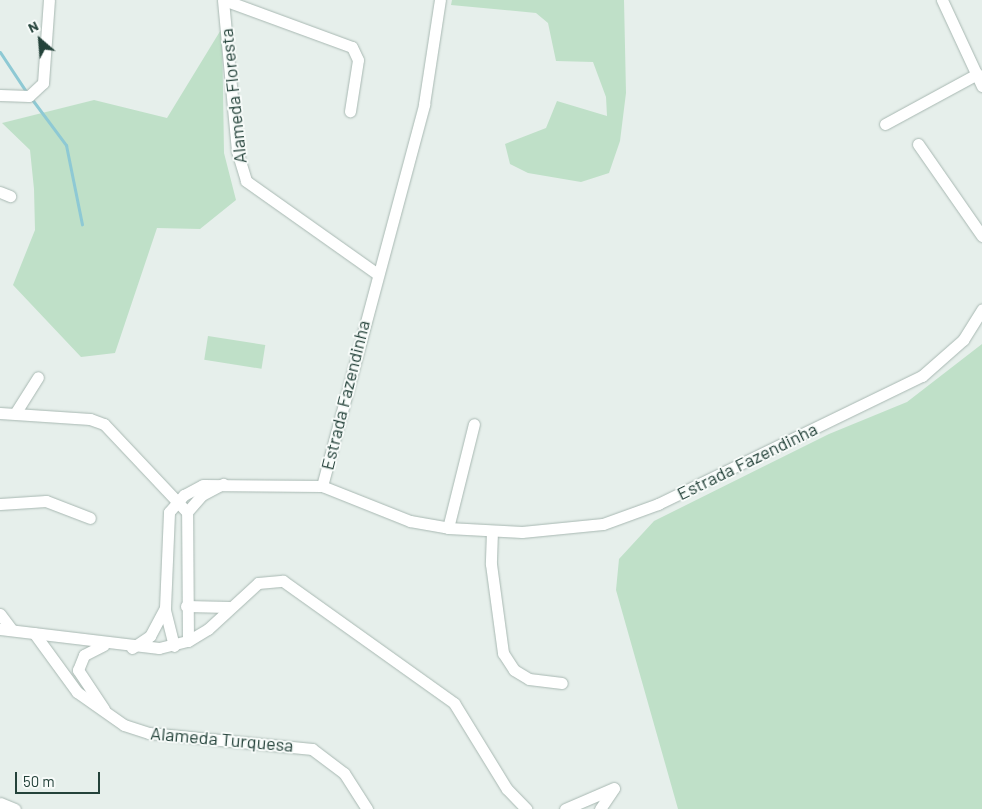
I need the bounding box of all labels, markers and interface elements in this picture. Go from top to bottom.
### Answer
north arrow [15,15,65,65]
text: N [25,17,41,36]
street label: Alameda Floresta [215,27,251,165]
street label: Estrada Fazendinha [316,318,374,472]
street label: Estrada Fazendinha [673,418,821,504]
street label: Alameda Turquesa [150,722,294,756]
scale bar [18,762,102,794]
text: 50 m [23,772,55,790]

